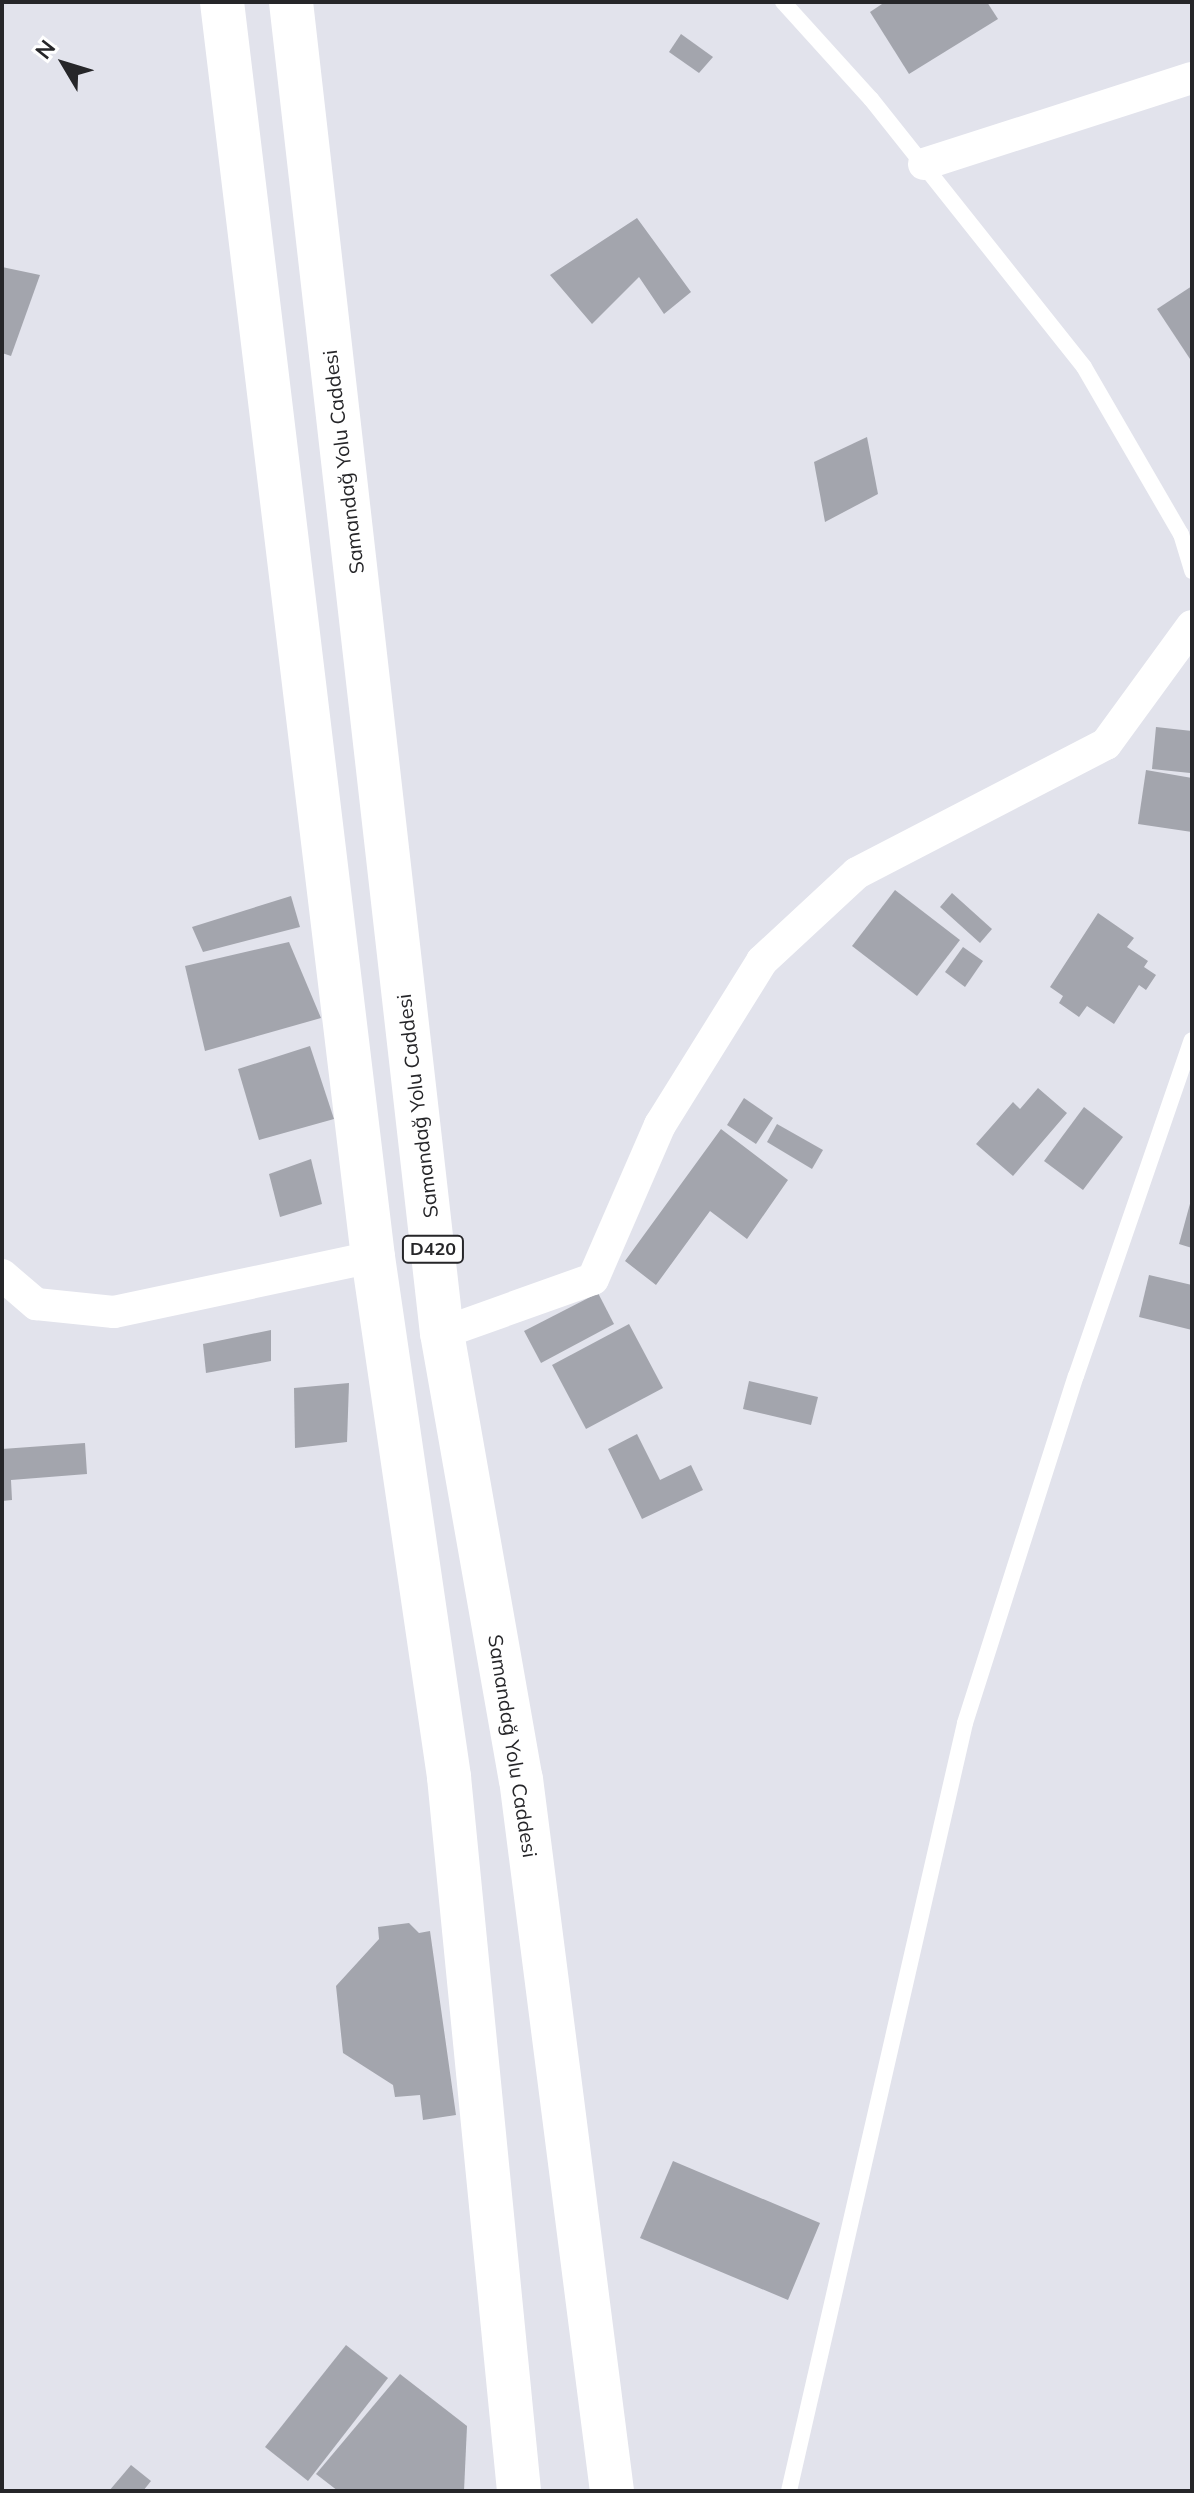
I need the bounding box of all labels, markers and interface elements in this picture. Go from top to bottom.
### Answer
north arrow [24,24,104,104]
text: N [29,34,61,64]
street label: Samandağ Yolu Caddesi [317,349,369,575]
street label: Samandağ Yolu Caddesi [391,993,443,1219]
road number: D420 [401,1235,465,1263]
street label: Samandağ Yolu Caddesi [484,1633,542,1859]

